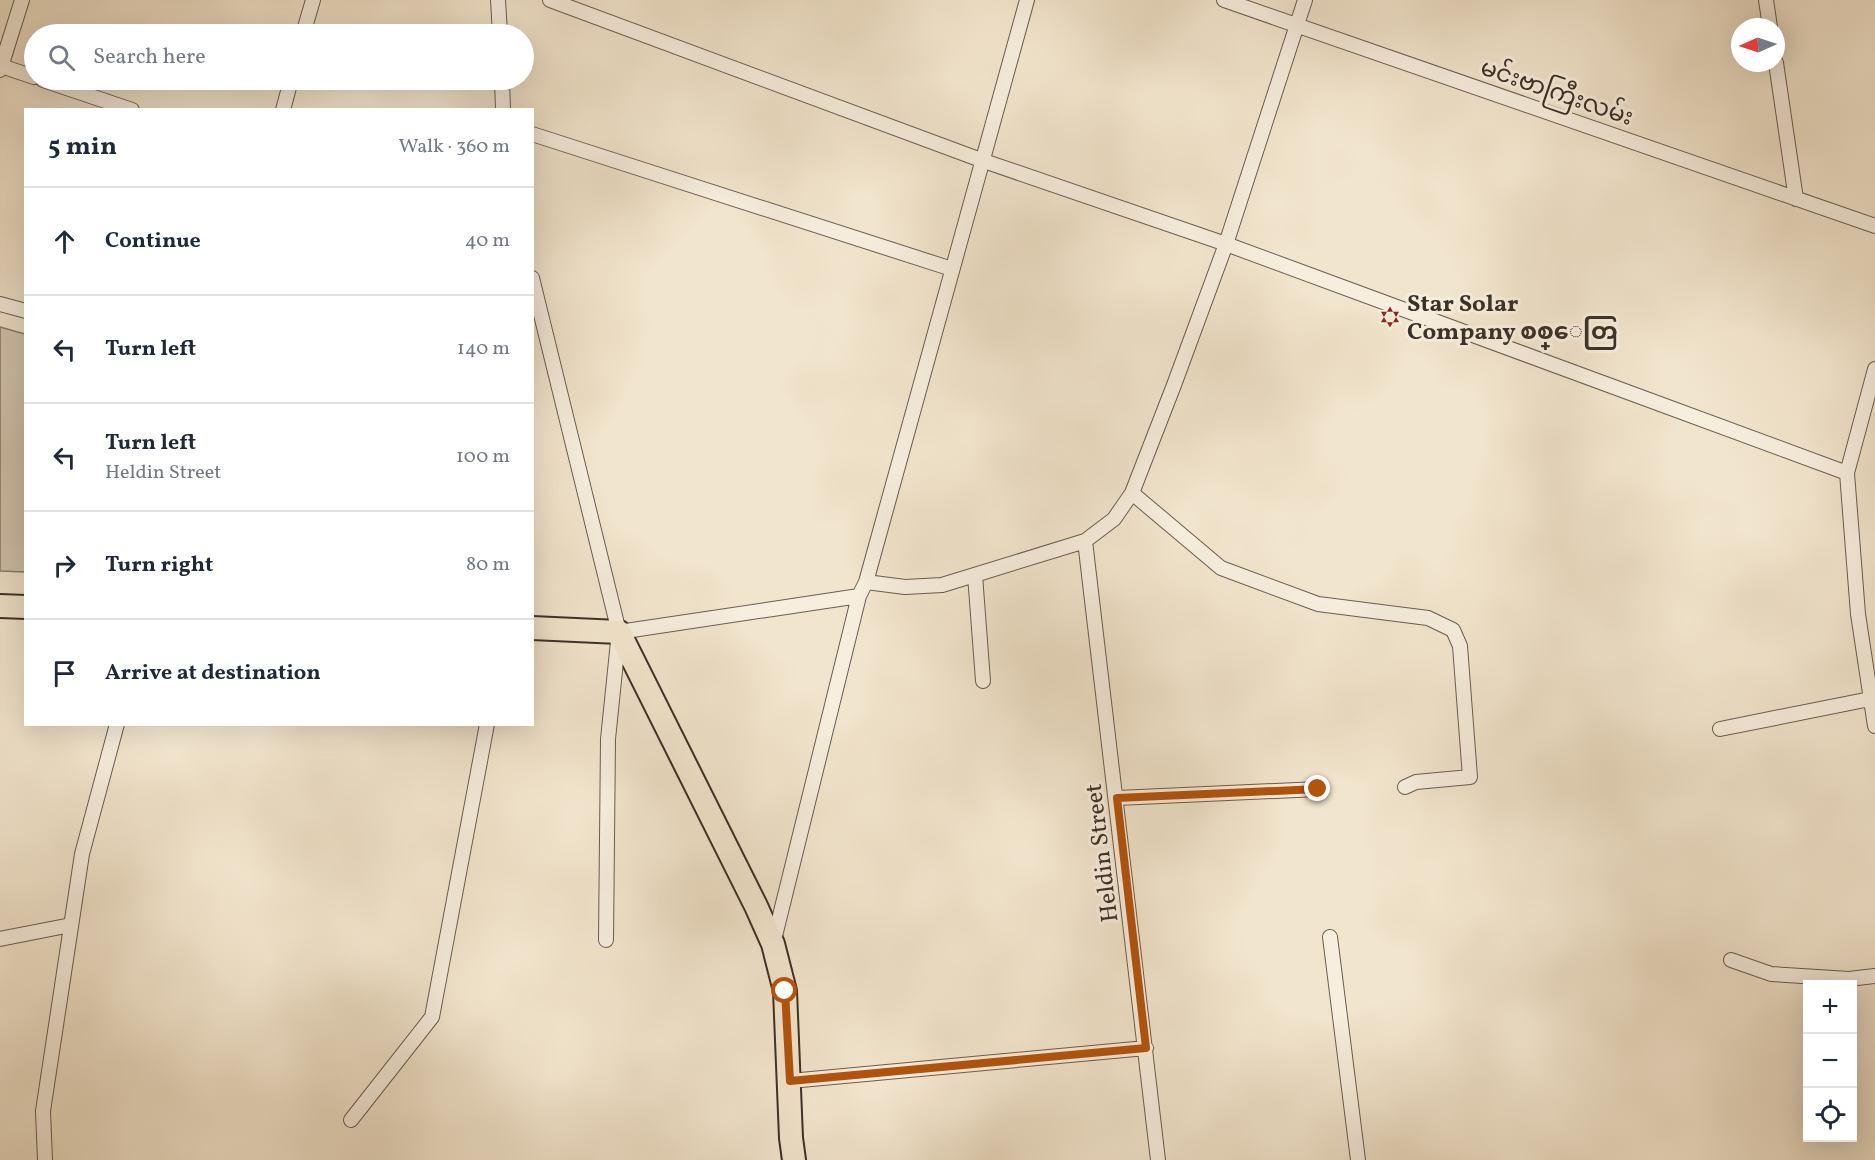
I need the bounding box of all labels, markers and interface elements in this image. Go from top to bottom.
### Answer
north arrow [1731,18,1785,72]
search box [24,24,534,90]
icon: search [45,41,78,74]
text: Search here [93,42,206,73]
street label: မင်းဗာကြီးလမ်း [1475,51,1638,136]
text: 5 min [48,129,117,165]
text: Walk · 360 m [398,133,510,161]
icon: ahead [48,225,81,258]
text: Continue [105,226,201,257]
text: 40 m [465,227,510,255]
place label: Star Solar Company စစ္ေတြ [1407,288,1618,350]
synagogue icon: Star Solar Company စစ္ေတြ [1378,305,1402,329]
icon: left [48,333,81,366]
text: Turn left [105,334,196,365]
text: 140 m [457,335,510,363]
text: Turn left [105,428,196,459]
icon: left [48,441,81,474]
text: 100 m [456,443,510,471]
text: Heldin Street [105,459,221,487]
icon: right [48,549,81,582]
text: Turn right [105,550,213,581]
text: 80 m [466,551,510,579]
icon: arrive [48,657,81,690]
text: Arrive at destination [105,658,321,689]
route end [1304,775,1330,801]
street label: Heldin Street [1078,781,1128,924]
route start [771,977,797,1003]
map controls [1803,980,1857,1142]
button: + [1803,980,1857,1034]
button: − [1803,1034,1857,1088]
button: locate [1803,1088,1857,1142]

